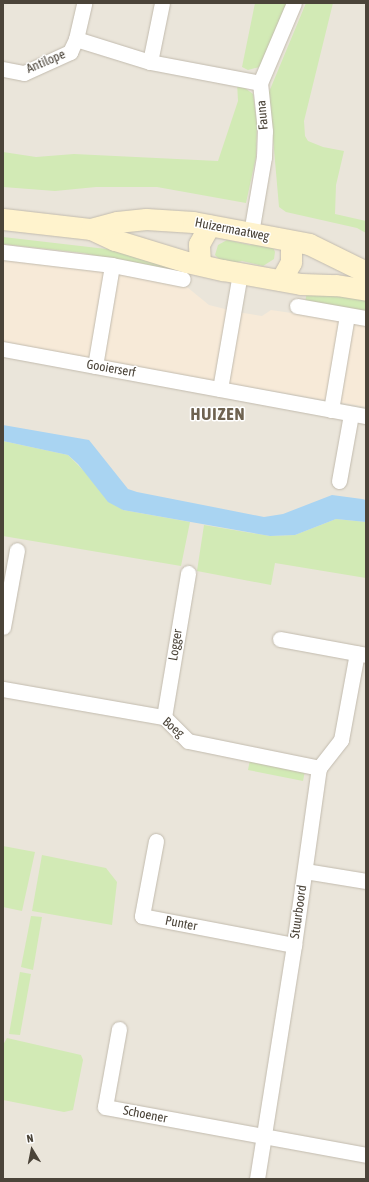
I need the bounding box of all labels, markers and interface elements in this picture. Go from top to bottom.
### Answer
street label: Antilope [24,47,68,77]
street label: Fauna [254,100,272,130]
street label: Huizermaatweg [193,215,271,245]
street label: Gooierserf [85,357,137,381]
district label: HUIZEN [190,405,246,425]
street label: Logger [166,628,186,662]
street label: Boeg [159,714,187,742]
street label: Stuurboord [288,884,310,940]
street label: Punter [164,913,198,935]
street label: Schoener [122,1103,168,1127]
north arrow [12,1130,52,1170]
text: N [26,1132,34,1145]

